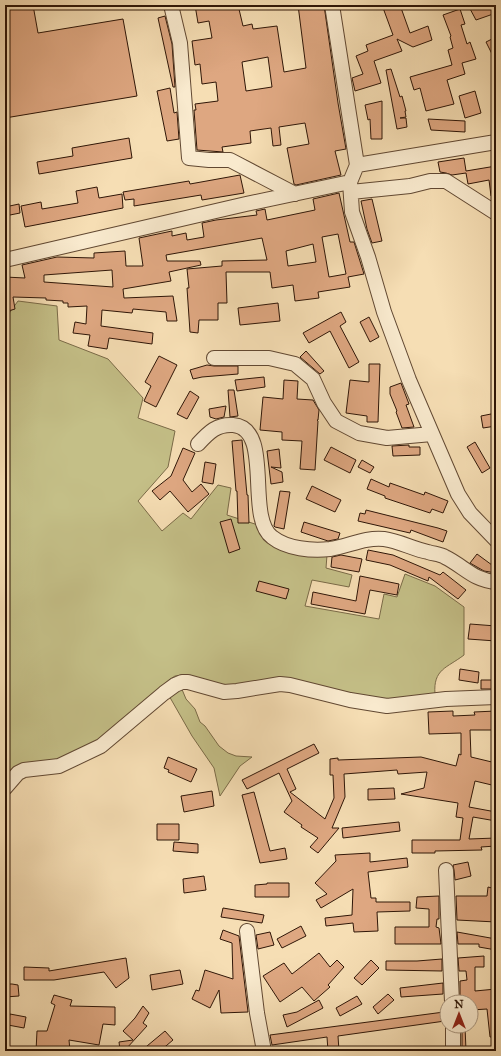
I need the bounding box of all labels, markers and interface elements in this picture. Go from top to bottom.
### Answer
north arrow [439,994,479,1034]
text: N [454,998,464,1011]

